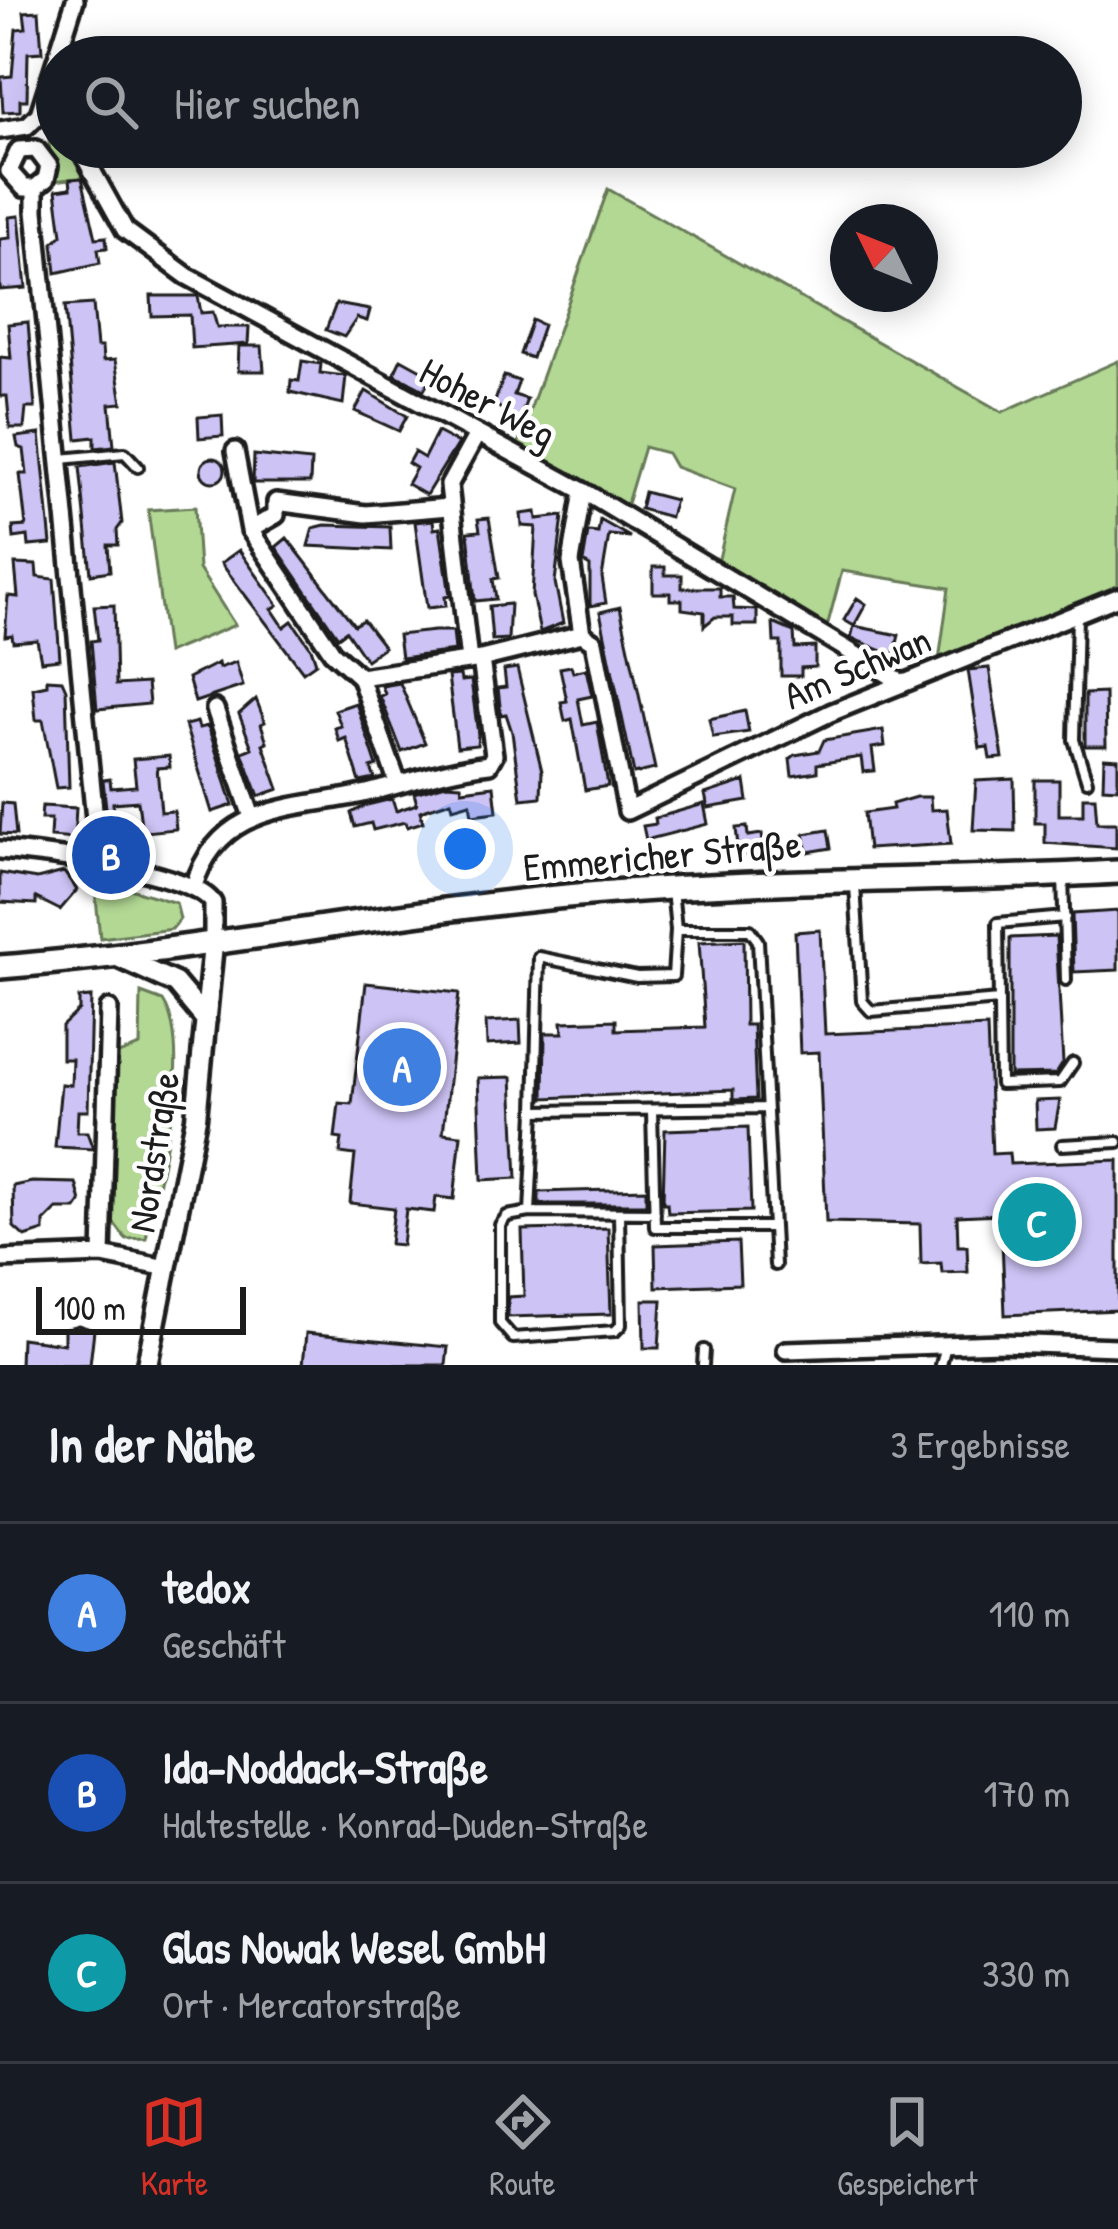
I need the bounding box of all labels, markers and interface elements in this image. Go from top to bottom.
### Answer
search box [36,36,1082,168]
icon: search [78,69,144,135]
text: Hier suchen [174,72,361,133]
north arrow [830,204,938,312]
street label: Hoher Weg [411,344,565,459]
street label: Am Schwan [775,612,938,721]
pin: B [72,810,150,900]
street label: Emmericher Straße [521,816,803,893]
your location [435,819,495,879]
pin: A [363,1022,441,1112]
street label: Nordstraße [114,1068,191,1236]
pin: C [998,1177,1076,1267]
scale bar [36,1281,246,1334]
text: 100 m [54,1286,126,1330]
text: In der Nähe [48,1409,255,1478]
text: 3 Ergebnisse [890,1417,1070,1470]
text: tedox [162,1556,251,1617]
text: A [77,1586,97,1639]
text: 110 m [989,1586,1070,1639]
text: Geschäft [162,1617,285,1670]
text: Ida-Noddack-Straße [162,1736,488,1797]
text: B [77,1766,97,1819]
text: 170 m [984,1766,1070,1819]
text: Haltestelle · Konrad-Duden-Straße [162,1797,648,1850]
text: Glas Nowak Wesel GmbH [162,1916,545,1977]
text: C [76,1946,98,1999]
text: 330 m [982,1946,1070,1999]
text: Ort · Mercatorstraße [162,1977,461,2030]
tab: Karte [141,2089,208,2205]
tab: Route [490,2089,556,2205]
tab: Gespeichert [837,2089,977,2205]

